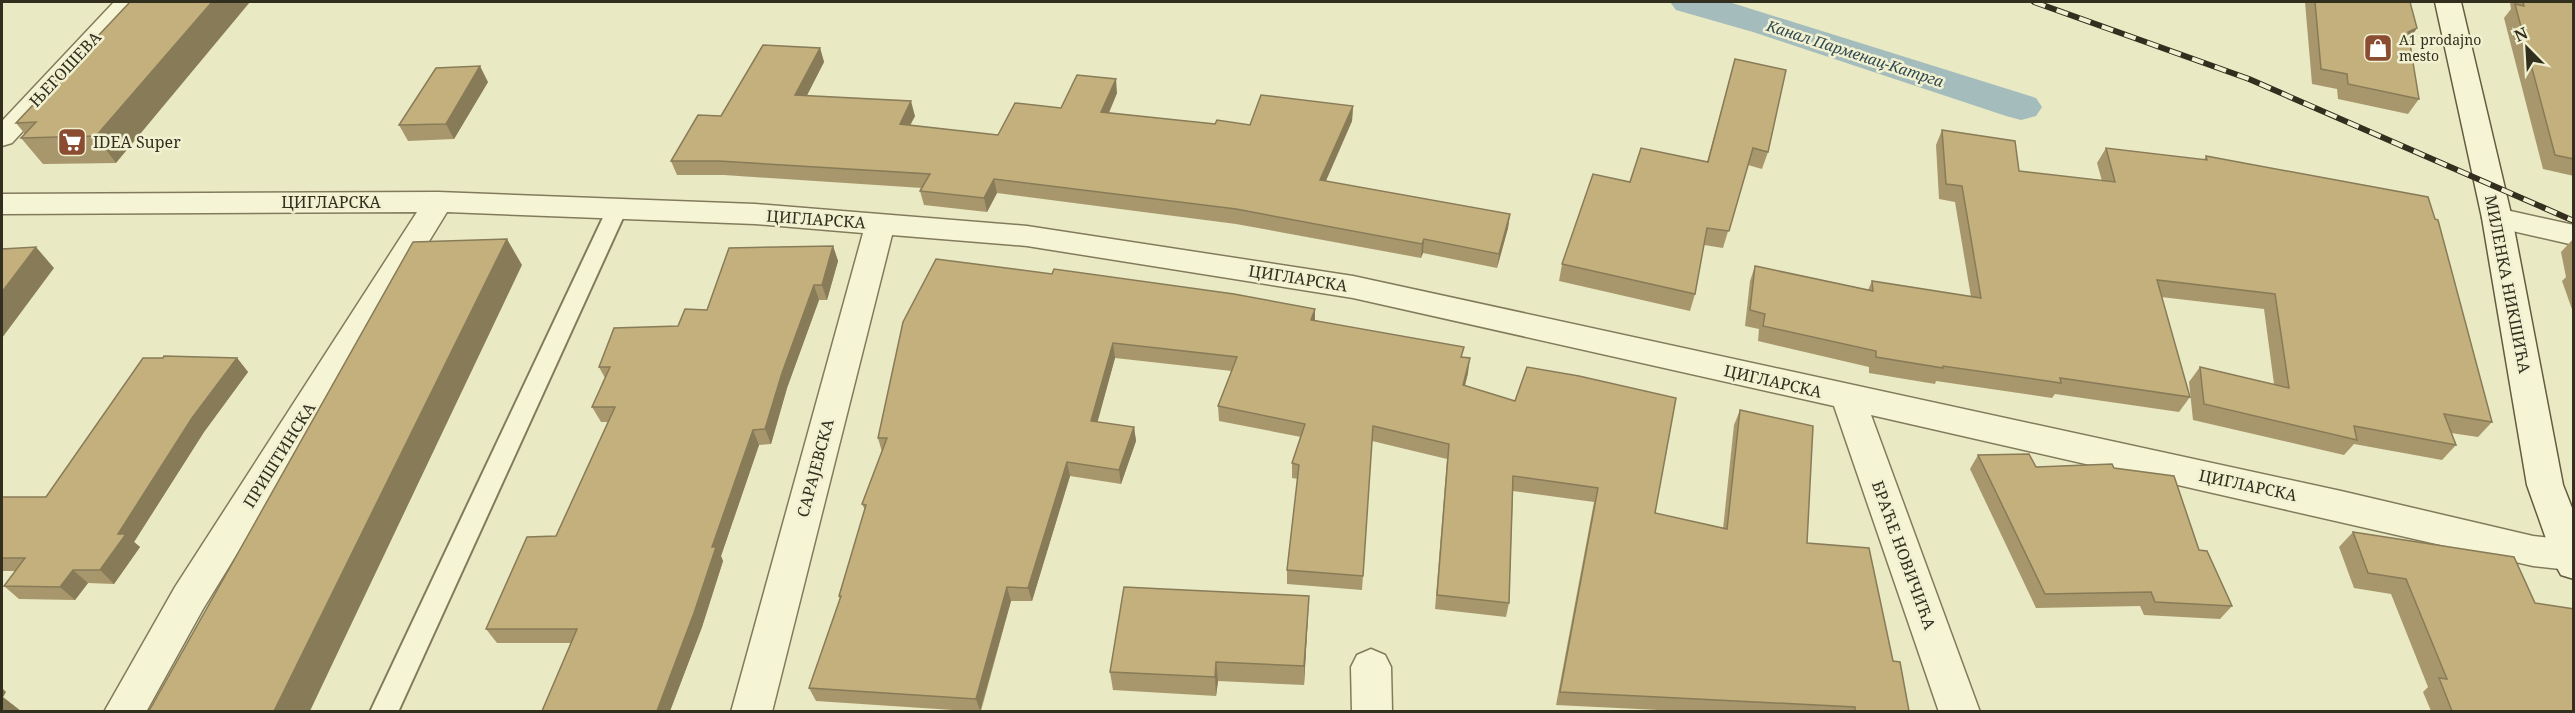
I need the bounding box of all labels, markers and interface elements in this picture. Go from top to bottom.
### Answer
water label: Канал Парменац-Катрга [1763,15,1947,91]
north arrow [2497,18,2557,78]
text: N [2511,22,2531,47]
street label: ЊЕГОШЕВА [24,26,106,112]
place label: A1 prodajno mesto [2399,30,2481,65]
shop icon: A1 prodajno mesto [2362,32,2394,64]
supermarket icon: IDEA Super [56,126,88,158]
place label: IDEA Super [93,131,181,153]
street label: ЦИГЛАРСКА [281,191,382,213]
street label: МИЛЕНКА НИКШИЋА [2480,193,2536,376]
street label: ЦИГЛАРСКА [766,205,867,233]
street label: ЦИГЛАРСКА [1247,259,1350,297]
street label: ЦИГЛАРСКА [1722,359,1825,403]
street label: ПРИШТИНСКА [238,398,321,512]
street label: САРАЈЕВСКА [791,416,839,520]
street label: ЦИГЛАРСКА [2197,464,2300,506]
street label: БРАЋЕ НОВИЧИЋА [1867,478,1941,633]

